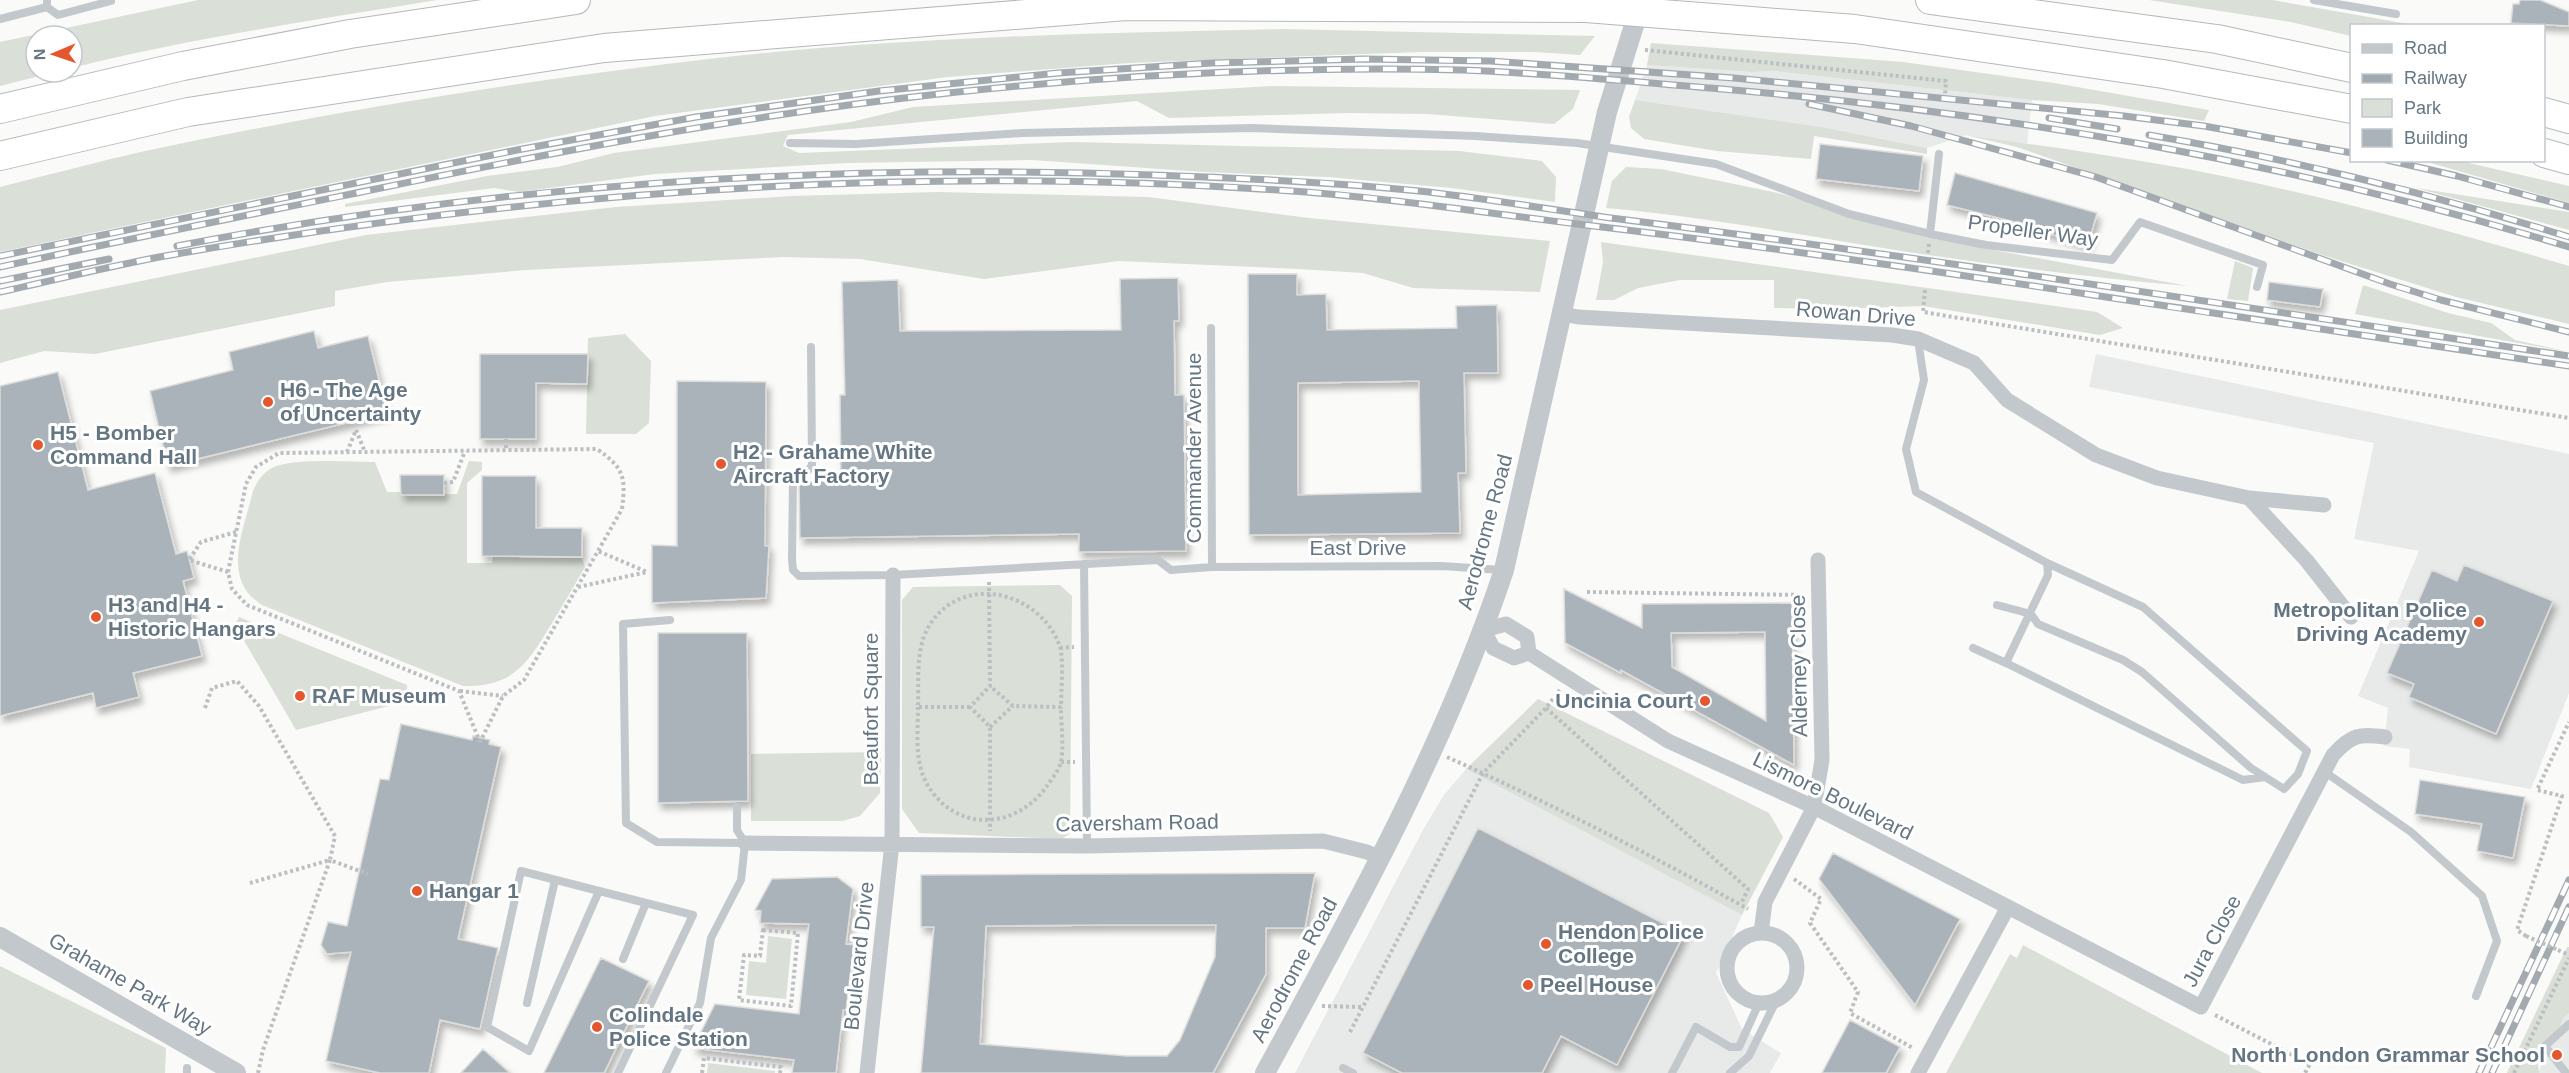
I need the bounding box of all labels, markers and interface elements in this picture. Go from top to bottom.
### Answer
north arrow [24,24,84,84]
legend [2350,24,2545,162]
text: Road [2404,38,2447,58]
text: N [31,48,48,61]
text: Railway [2404,68,2467,88]
text: Park [2404,98,2442,118]
text: Building [2404,128,2468,148]
street label: Propeller Way [1967,210,2100,251]
street label: Rowan Drive [1795,297,1917,330]
street label: Commander Avenue [1182,352,1205,544]
place label: H6 - The Age of Uncertainty [280,378,422,425]
marker: H6 - The Age of Uncertainty [261,395,275,409]
place label: H5 - Bomber Command Hall [50,421,197,468]
marker: H5 - Bomber Command Hall [31,438,45,452]
place label: H2 - Grahame White Aircraft Factory [733,440,933,487]
street label: Aerodrome Road [1453,452,1516,612]
marker: H2 - Grahame White Aircraft Factory [714,457,728,471]
street label: East Drive [1310,536,1406,559]
place label: H3 and H4 - Historic Hangars [108,593,276,640]
street label: Alderney Close [1786,595,1811,737]
place label: Metropolitan Police Driving Academy [2273,598,2467,645]
marker: H3 and H4 - Historic Hangars [89,610,103,624]
marker: Metropolitan Police Driving Academy [2472,615,2486,629]
street label: Beaufort Square [859,633,882,785]
place label: RAF Museum [312,684,446,707]
marker: RAF Museum [293,689,307,703]
place label: Uncinia Court [1555,689,1693,712]
marker: Uncinia Court [1698,694,1712,708]
street label: Lismore Boulevard [1749,747,1917,844]
street label: Caversham Road [1055,810,1219,835]
place label: Hangar 1 [429,879,519,902]
street label: Boulevard Drive [839,880,878,1031]
marker: Hangar 1 [410,884,424,898]
street label: Jura Close [2178,891,2245,990]
street label: Aerodrome Road [1246,894,1341,1046]
place label: Hendon Police College [1558,920,1704,967]
street label: Grahame Park Way [45,928,216,1040]
marker: Hendon Police College [1539,937,1553,951]
place label: Peel House [1540,973,1653,996]
marker: Peel House [1521,978,1535,992]
place label: Colindale Police Station [609,1003,748,1050]
marker: Colindale Police Station [590,1020,604,1034]
place label: North London Grammar School [2231,1043,2545,1066]
marker: North London Grammar School [2550,1048,2564,1062]

